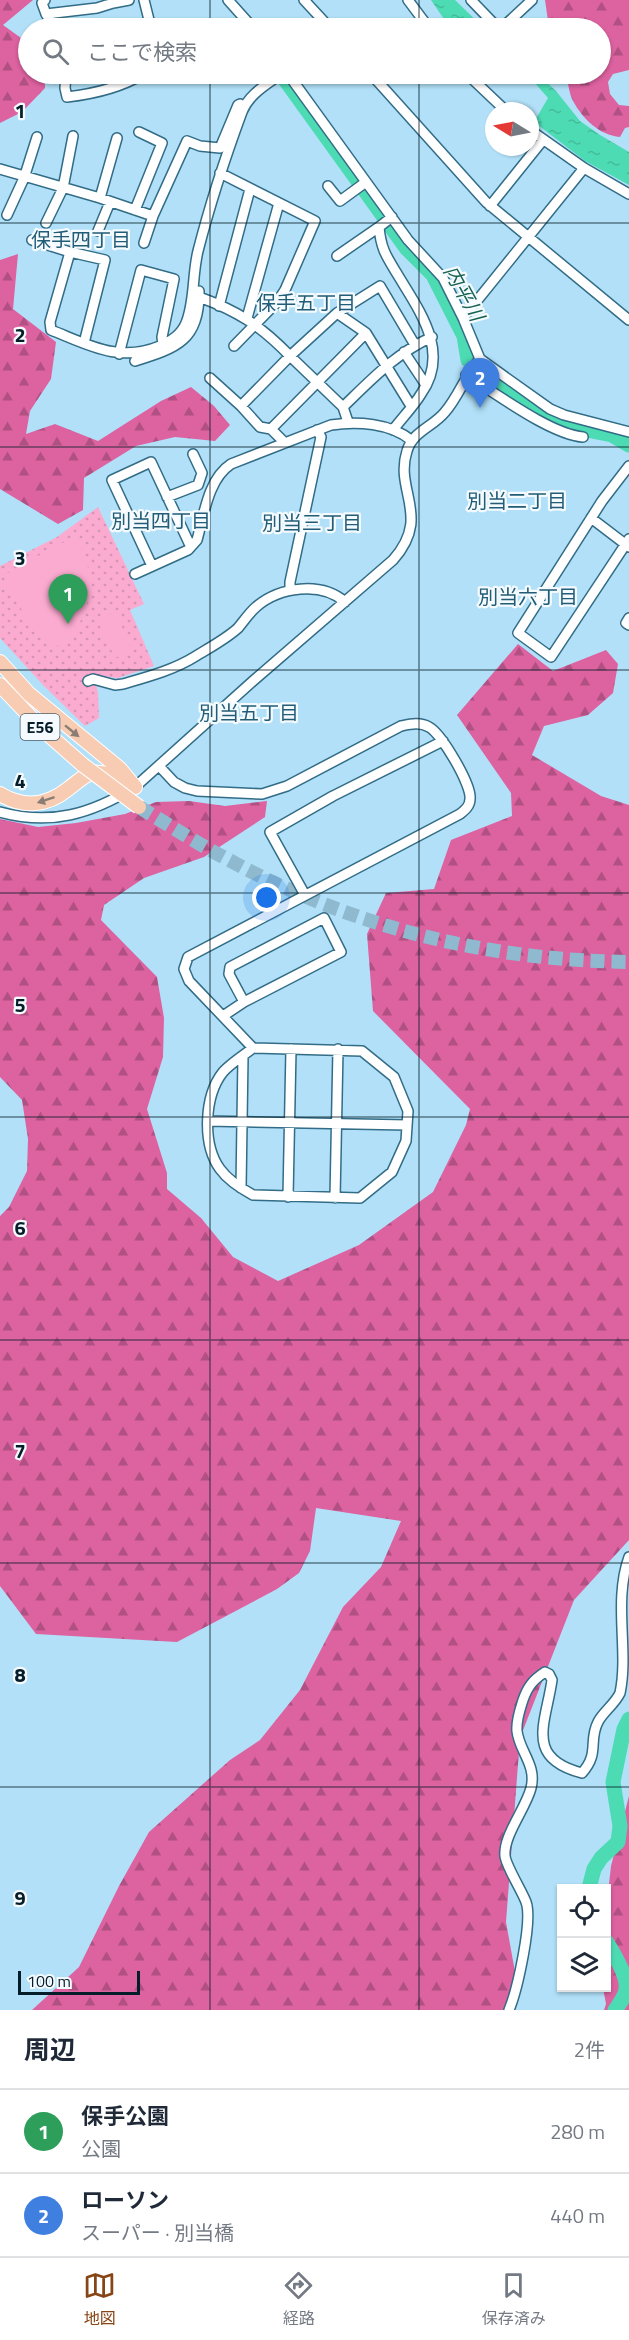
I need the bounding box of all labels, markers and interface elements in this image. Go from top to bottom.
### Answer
search box [18,18,611,84]
icon: search [39,35,72,68]
text: ここで検索 [87,35,197,69]
text: 1 [14,95,26,126]
north arrow [485,102,539,156]
district label: 保手四丁目 [31,224,131,255]
water label: 内平川 [436,259,494,328]
district label: 保手五丁目 [256,287,356,318]
text: 2 [14,319,26,350]
pin: 2 [460,358,500,408]
district label: 別当二丁目 [467,485,567,516]
district label: 別当四丁目 [111,505,211,536]
district label: 別当三丁目 [262,507,362,538]
text: 3 [14,542,26,573]
pin: 1 [48,574,88,624]
district label: 別当六丁目 [478,581,578,612]
district label: 別当五丁目 [199,697,299,728]
road number: E56 [20,714,60,740]
one-way arrow [65,725,80,737]
text: 4 [14,765,26,796]
one-way arrow [37,796,55,806]
your location [252,883,281,912]
text: 5 [14,989,26,1020]
text: 6 [14,1212,26,1243]
text: 7 [14,1435,26,1466]
text: 8 [14,1659,26,1690]
text: 9 [14,1882,26,1913]
map controls [557,1884,611,1992]
button: locate [557,1884,611,1938]
button: layers [557,1938,611,1992]
scale bar [18,1968,140,1996]
text: 100 m [27,1969,71,1993]
text: 周辺 [24,2030,76,2069]
text: 2件 [574,2034,605,2065]
text: 保手公園 [81,2099,169,2133]
text: 1 [38,2116,49,2147]
text: 280 m [550,2116,605,2147]
text: 公園 [81,2133,121,2164]
text: ローソン [81,2183,169,2217]
text: 2 [38,2200,49,2231]
text: 440 m [550,2200,605,2231]
text: スーパー · 別当橋 [81,2217,234,2248]
tab: 地図 [83,2269,116,2330]
tab: 経路 [282,2269,315,2330]
tab: 保存済み [482,2269,546,2330]

